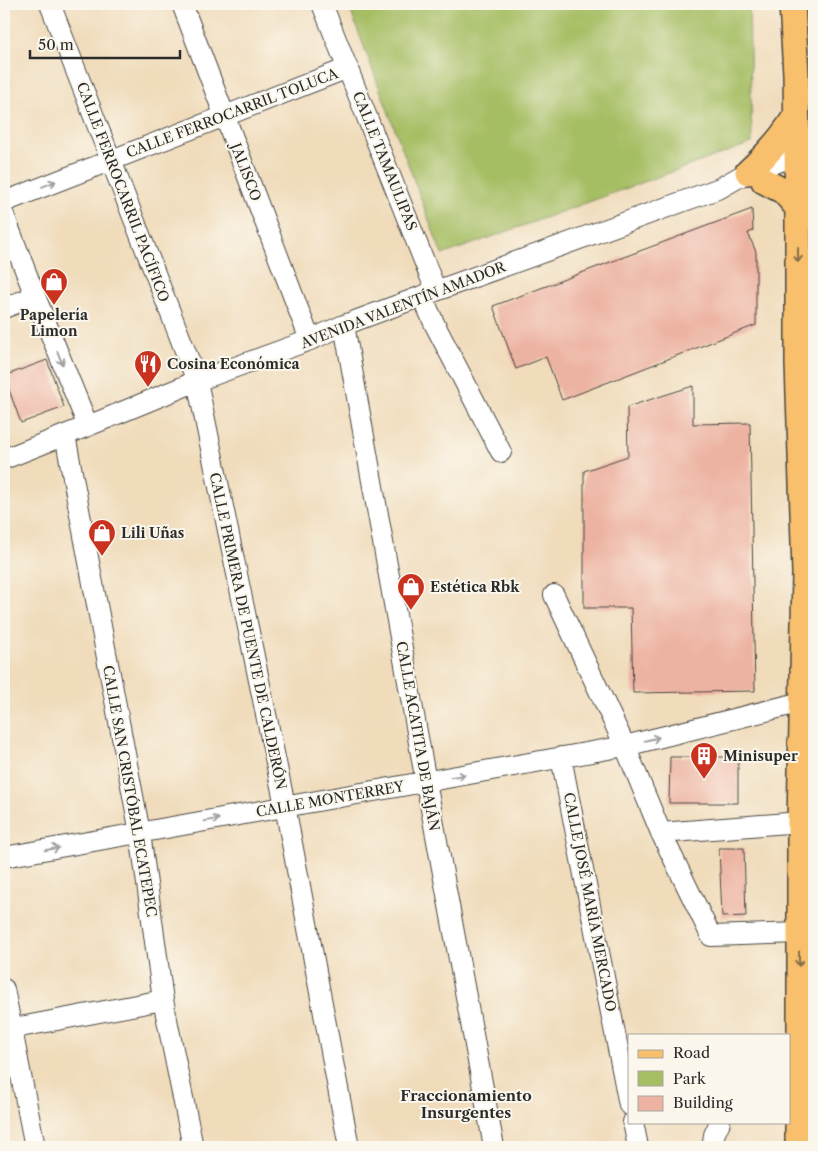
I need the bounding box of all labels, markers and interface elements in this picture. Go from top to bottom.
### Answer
scale bar [30,28,180,60]
text: 50 m [38,35,74,54]
street label: CALLE FERROCARRIL TOLUCA [123,64,341,162]
street label: CALLE FERROCARRIL PACÍFICO [73,79,174,305]
street label: CALLE TAMAULIPAS [349,89,421,233]
street label: JALISCO [226,139,265,204]
one-way arrow [41,179,56,188]
one-way arrow [793,247,803,263]
street label: AVENIDA VALENTÍN AMADOR [297,256,509,353]
shop icon: Papelería Limon [39,267,69,306]
place label: Papelería Limon [20,306,89,340]
restaurant icon: Cosina Económica [133,349,163,388]
one-way arrow [56,350,66,365]
place label: Cosina Económica [167,355,301,373]
street label: CALLE PRIMERA DE PUENTE DE CALDERÓN [206,471,292,792]
shop icon: Lili Uñas [87,518,117,557]
place label: Lili Uñas [121,524,184,542]
shop icon: Estética Rbk [396,572,426,611]
place label: Estética Rbk [430,578,520,596]
street label: CALLE ACATITA DE BAJÁN [392,640,444,833]
street label: CALLE SAN CRISTÓBAL ECATEPEC [99,664,162,918]
one-way arrow [643,734,659,743]
building icon: Minisuper [689,741,719,780]
place label: Minisuper [723,747,798,765]
one-way arrow [449,771,465,781]
street label: CALLE MONTERREY [255,777,407,821]
street label: CALLE JOSÉ MARÍA MERCADO [560,791,621,1013]
one-way arrow [203,814,219,824]
one-way arrow [43,843,59,853]
one-way arrow [794,950,804,967]
legend [628,1034,790,1124]
text: Road [673,1043,710,1062]
text: Park [673,1069,707,1088]
district label: Fraccionamiento Insurgentes [400,1086,532,1122]
text: Building [673,1093,733,1112]

